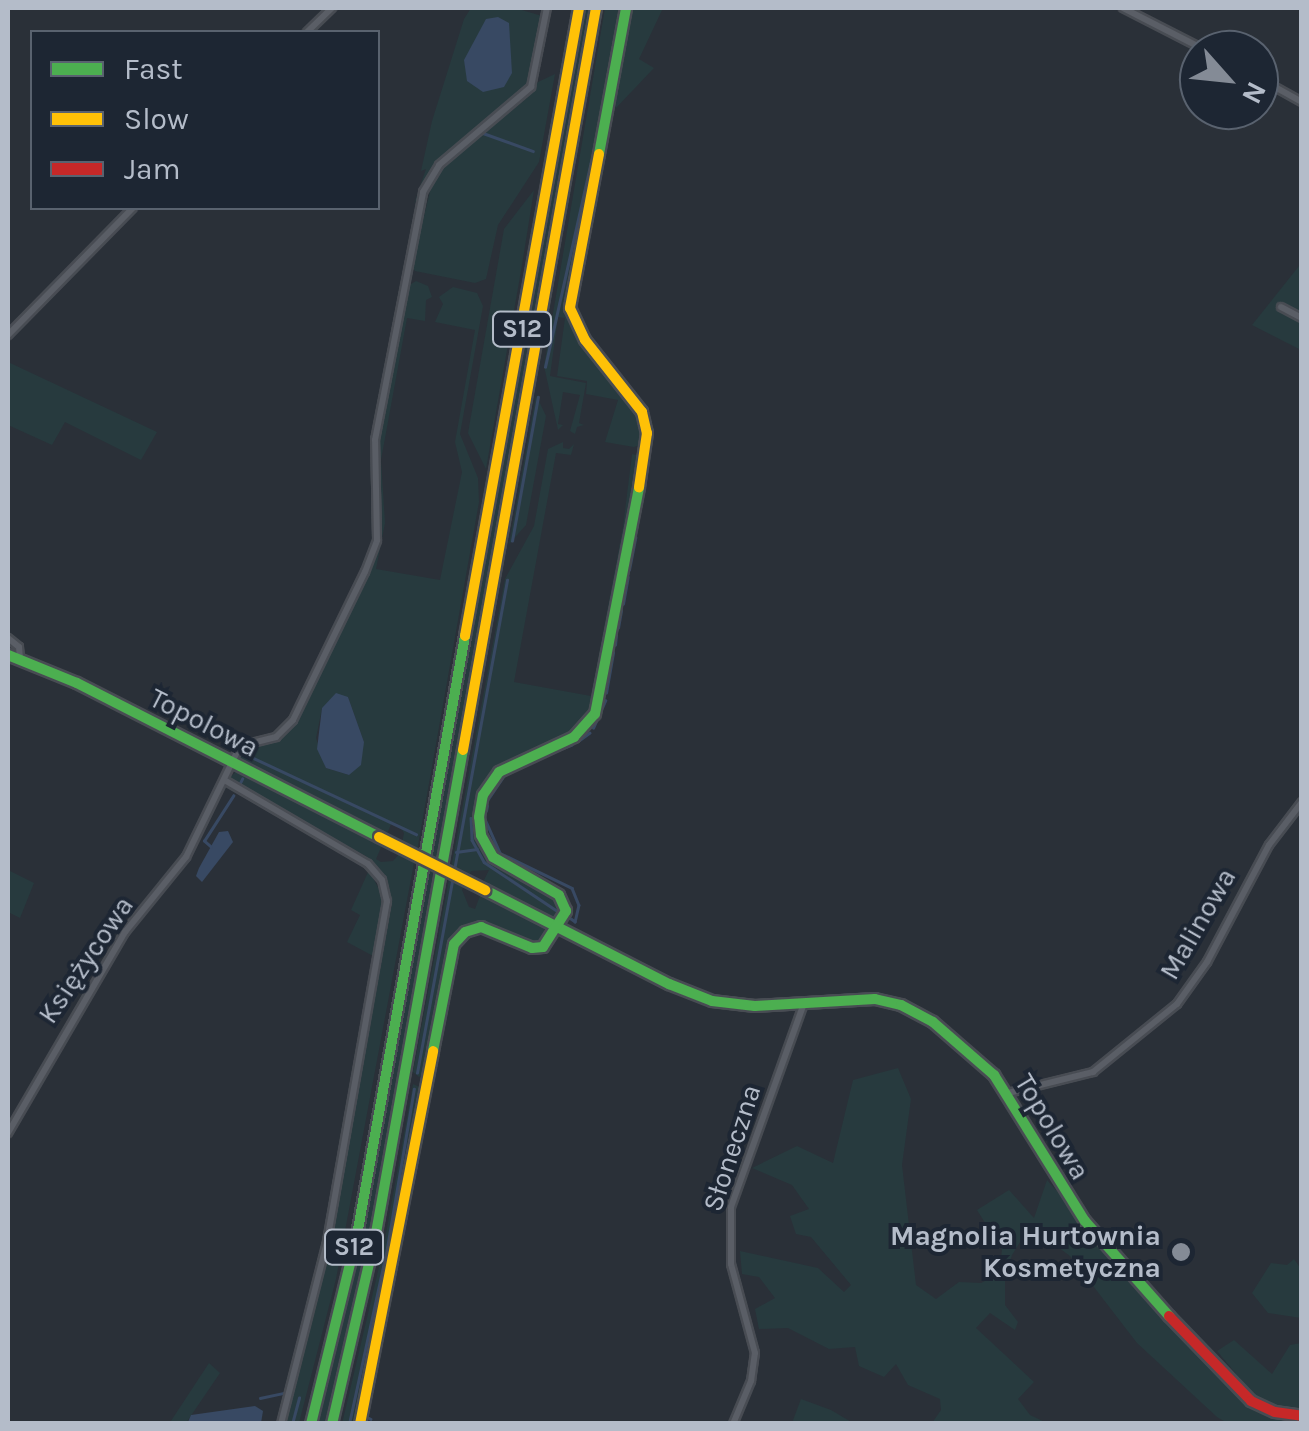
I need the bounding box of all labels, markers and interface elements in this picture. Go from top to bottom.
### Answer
legend [30,30,380,210]
north arrow [1179,30,1279,130]
text: Fast [124,51,183,87]
text: N [1235,76,1274,109]
text: Slow [124,101,189,137]
text: Jam [124,151,181,187]
road number: S12 [492,309,552,349]
street label: Topolowa [144,681,264,765]
street label: Malinowa [1153,862,1243,986]
street label: Księżycowa [31,890,141,1030]
street label: Topolowa [1007,1068,1097,1186]
street label: Słoneczna [696,1080,768,1216]
place label: Magnolia Hurtownia Kosmetyczna [890,1219,1161,1285]
road number: S12 [324,1227,384,1267]
marker: Magnolia Hurtownia Kosmetyczna [1170,1241,1192,1263]

